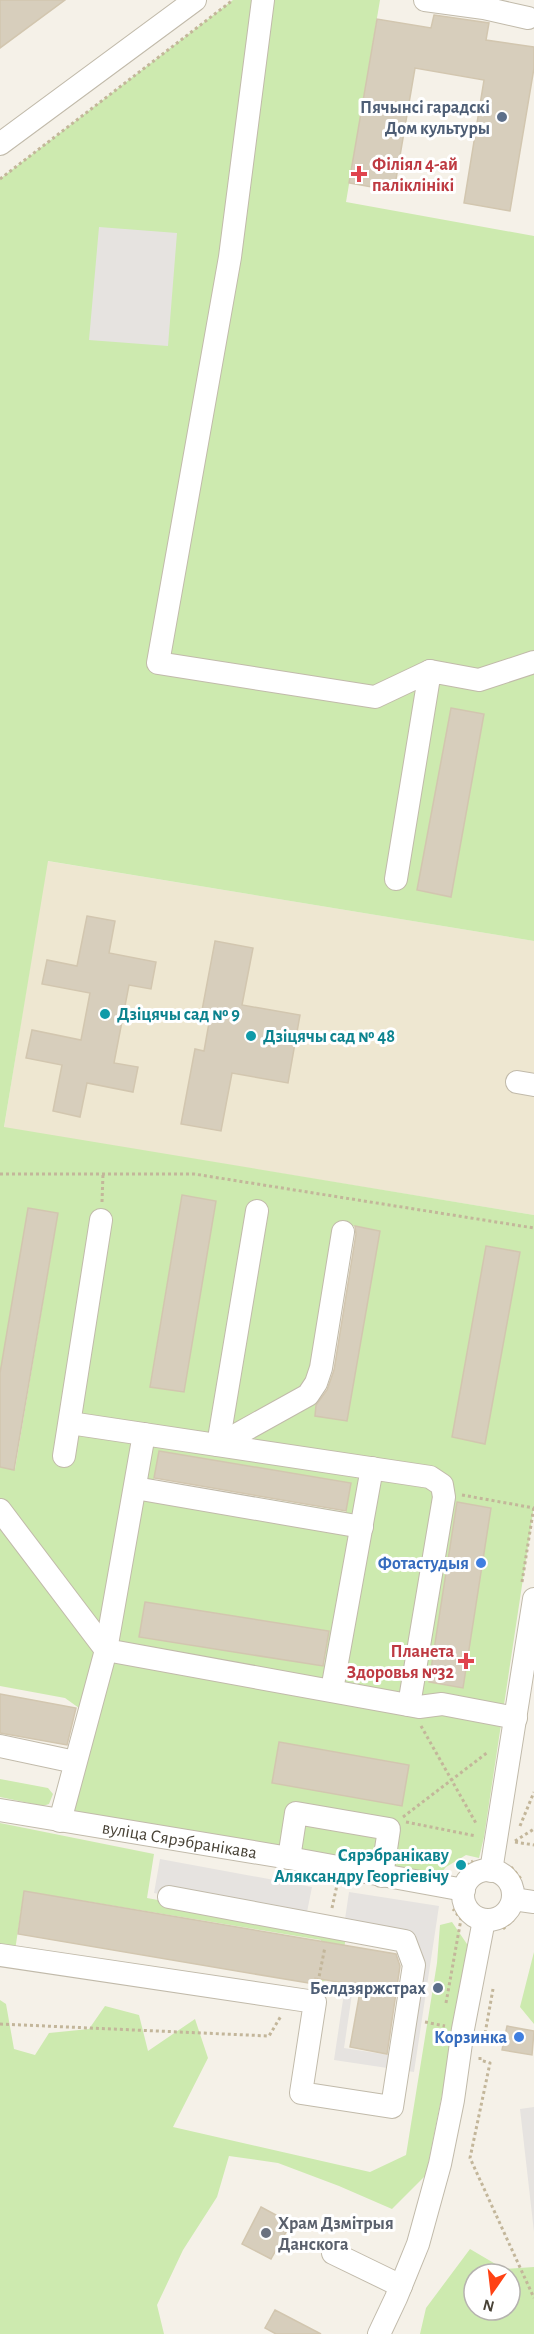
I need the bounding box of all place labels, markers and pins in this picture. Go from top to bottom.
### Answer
place label: Пячынсі гарадскі Дом культуры [360,99,490,138]
marker: Пячынсі гарадскі Дом культуры [495,110,509,124]
place label: Філіял 4-ай паліклінікі [372,156,458,195]
marker: Філіял 4-ай паліклінікі [350,165,368,183]
place label: Дзіцячы сад № 9 [117,1006,240,1024]
marker: Дзіцячы сад № 9 [98,1007,112,1021]
place label: Дзіцячы сад № 48 [263,1028,395,1046]
marker: Дзіцячы сад № 48 [244,1029,258,1043]
place label: Фотастудыя [378,1555,469,1573]
marker: Фотастудыя [474,1556,488,1570]
place label: Планета Здоровья №32 [347,1643,455,1682]
marker: Планета Здоровья №32 [459,1654,473,1668]
place label: Сярэбранікаву Аляксандру Георгіевічу [274,1847,450,1886]
marker: Сярэбранікаву Аляксандру Георгіевічу [454,1858,468,1872]
place label: Белдзяржстрах [310,1980,427,1998]
marker: Белдзяржстрах [431,1981,445,1995]
place label: Корзинка [434,2029,507,2047]
marker: Корзинка [512,2030,526,2044]
place label: Храм Дзмітрыя Данскога [278,2215,394,2254]
marker: Храм Дзмітрыя Данскога [259,2226,273,2240]

